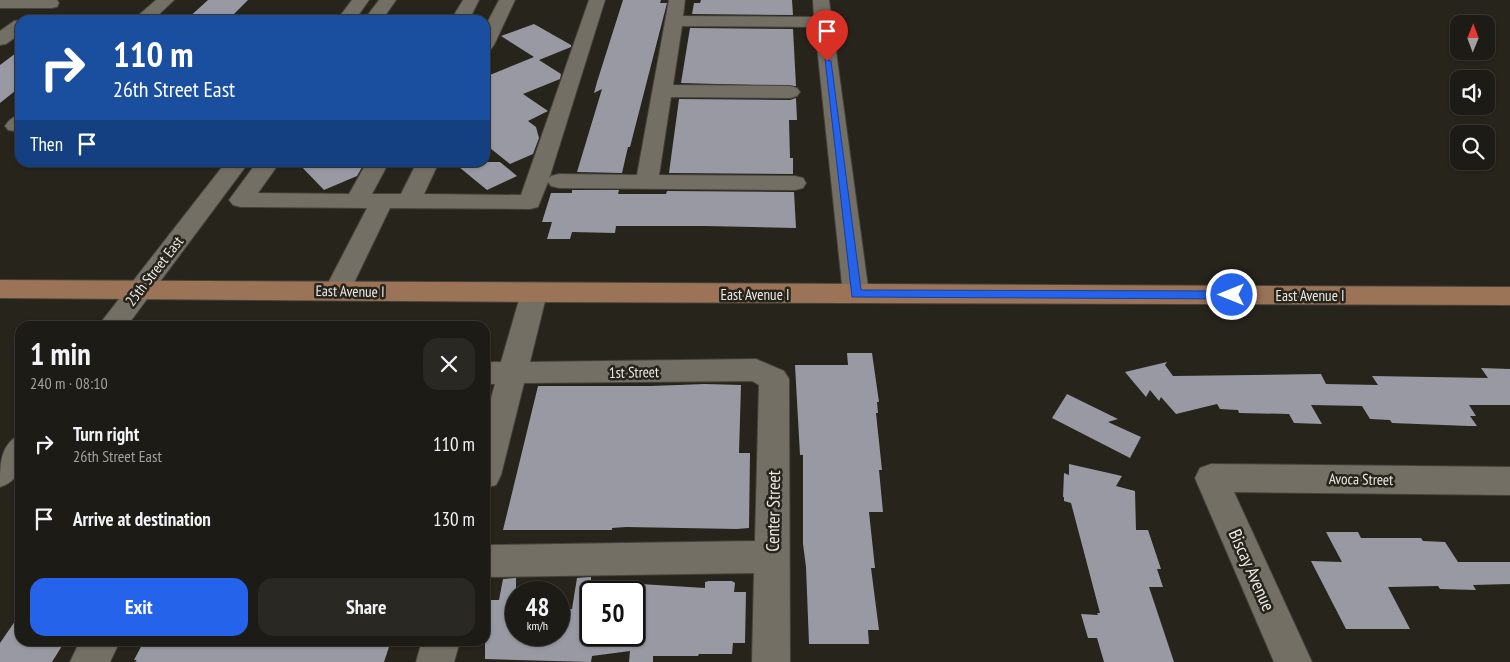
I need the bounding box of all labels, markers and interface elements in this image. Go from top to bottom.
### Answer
pin [806,10,848,61]
north arrow [1450,15,1495,60]
map controls [1450,15,1495,170]
icon: arrive [813,17,841,45]
text: 110 m [113,31,194,77]
icon: right [30,35,95,100]
button: sound [1450,70,1495,115]
text: 26th Street East [113,75,235,103]
button: search [1450,125,1495,170]
icon: arrive [73,130,101,158]
text: Then [30,132,63,156]
street label: 25th Street East [121,232,187,310]
position arrow [1205,268,1257,320]
street label: East Avenue I [315,281,385,301]
street label: East Avenue I [720,285,790,304]
street label: East Avenue I [1275,286,1345,305]
text: 1 min [30,334,91,373]
button: close [423,338,475,390]
street label: 1st Street [609,362,659,382]
text: 240 m · 08:10 [30,373,108,393]
text: Turn right [73,422,139,446]
icon: right [30,430,58,458]
text: 110 m [433,432,475,456]
text: 26th Street East [73,446,162,466]
street label: Avoca Street [1329,469,1393,489]
street label: Center Street [761,470,785,552]
icon: arrive [30,505,58,533]
text: Arrive at destination [73,507,211,531]
text: 130 m [433,507,475,531]
street label: Biscay Avenue [1224,525,1280,615]
button: Exit [30,578,248,636]
button: Share [258,578,475,636]
speed limit sign: 50 [580,581,645,646]
text: 48 [526,591,549,623]
text: km/h [527,618,548,633]

